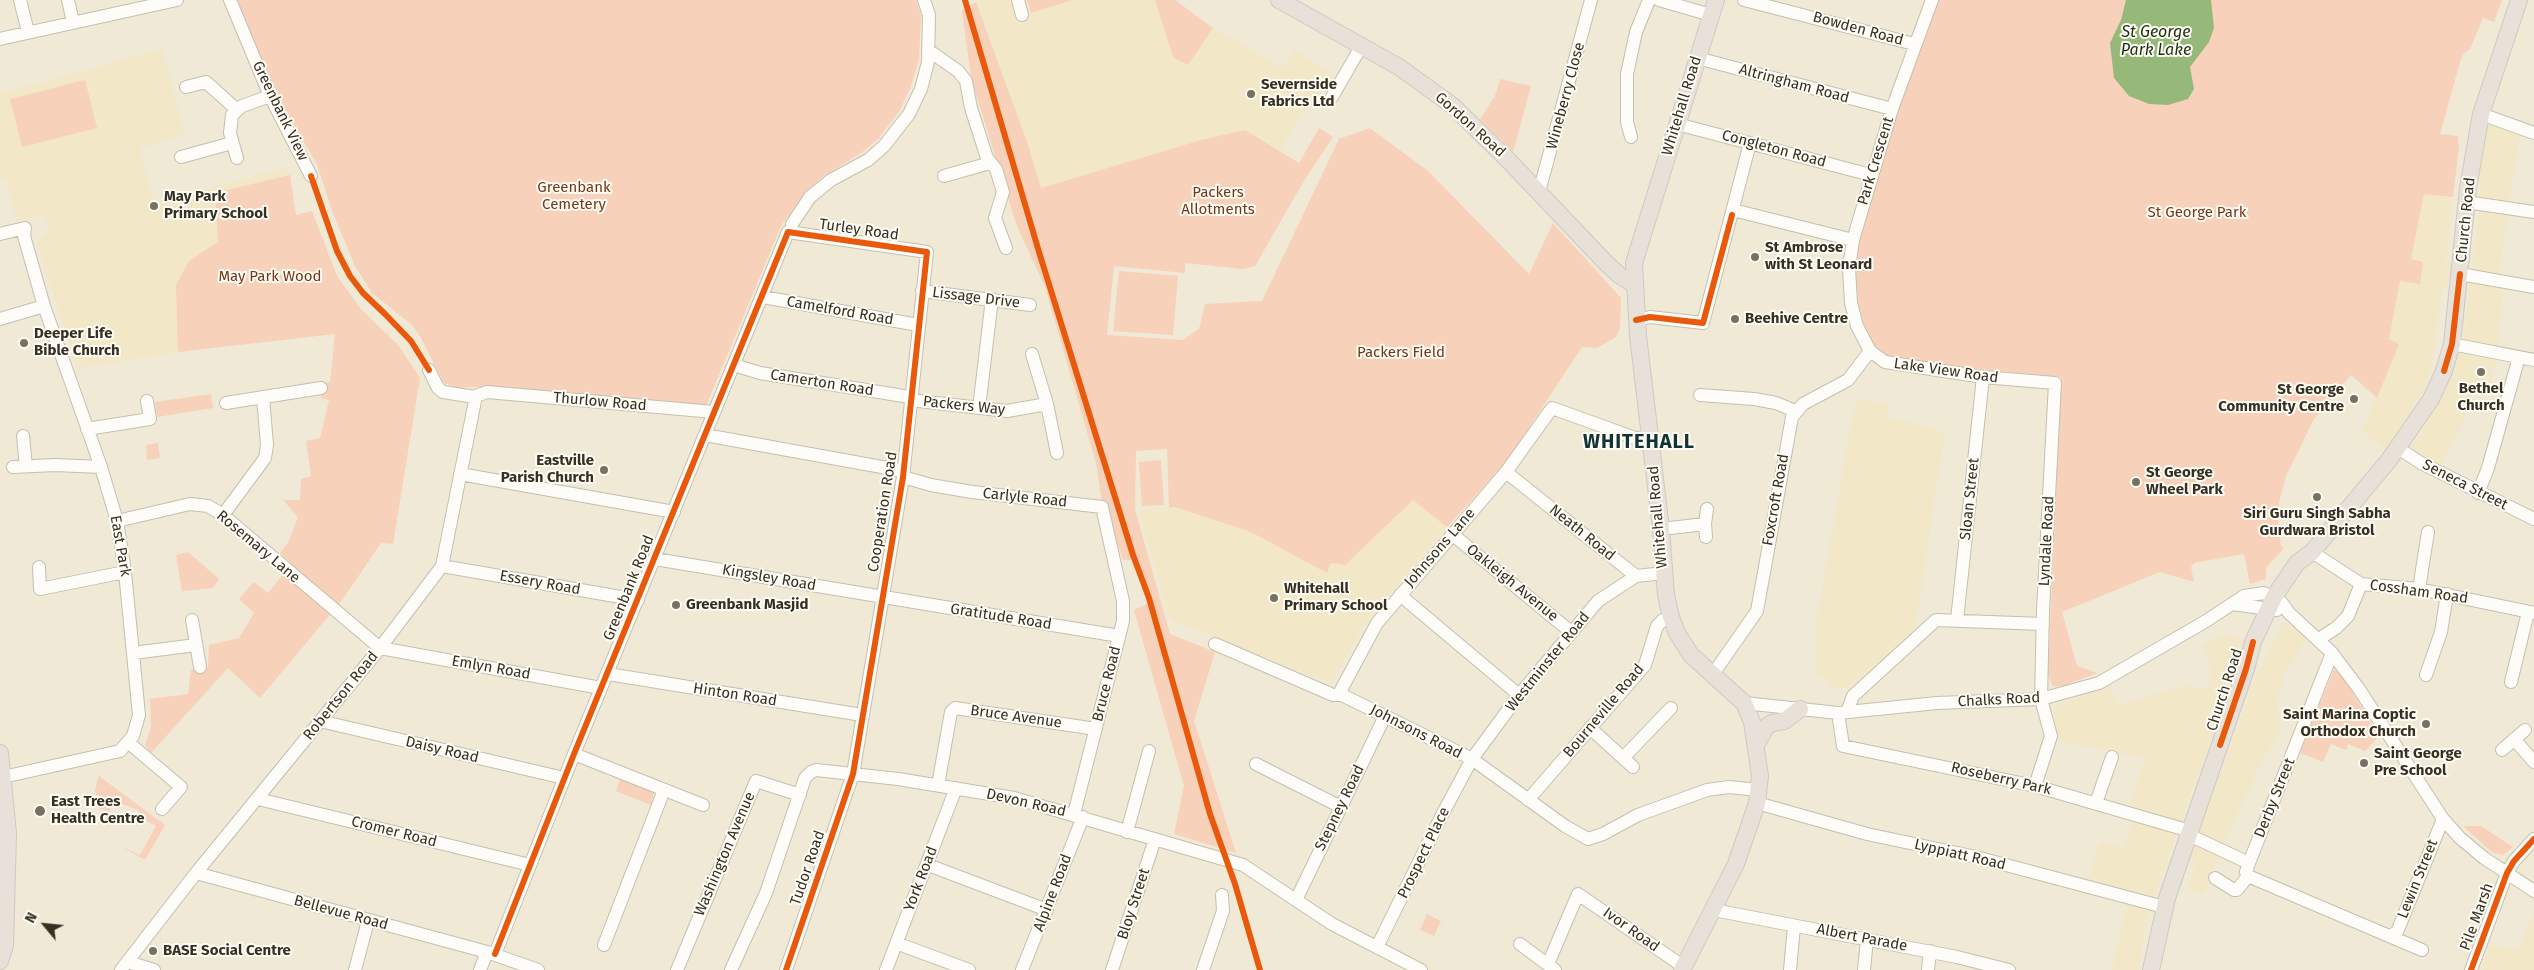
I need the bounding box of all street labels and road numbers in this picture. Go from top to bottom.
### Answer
street label: Bowden Road [1811,8,1905,50]
street label: Wineberry Close [1543,40,1589,152]
street label: Whitehall Road [1658,54,1706,158]
street label: Greenbank View [248,58,312,164]
street label: Altringham Road [1737,61,1851,107]
street label: Gordon Road [1431,89,1509,161]
street label: Park Crescent [1854,115,1898,207]
street label: Congleton Road [1720,126,1828,172]
street label: Church Road [2453,176,2479,264]
street label: Turley Road [818,216,900,244]
street label: Lissage Drive [931,284,1021,312]
street label: Camelford Road [785,293,895,329]
street label: Lake View Road [1893,355,1999,387]
street label: Camerton Road [769,366,875,400]
street label: Thurlow Road [553,389,647,415]
street label: Packers Way [922,393,1006,419]
street label: Cooperation Road [865,450,901,574]
street label: Foxcroft Road [1759,453,1793,547]
street label: Seneca Street [2419,456,2511,514]
street label: Sloan Street [1957,457,1983,541]
street label: Whitehall Road [1645,465,1671,569]
street label: Carlyle Road [982,485,1068,511]
street label: Lyndale Road [2036,495,2058,587]
street label: Neath Road [1546,501,1618,565]
street label: Johnsons Lane [1401,505,1479,591]
street label: Rosemary Lane [213,507,303,587]
street label: East Park [106,514,134,578]
street label: Greenbank Road [600,533,658,643]
street label: Oakleigh Avenue [1462,540,1562,626]
street label: Kingsley Road [721,561,817,595]
street label: Essery Road [498,567,582,599]
street label: Cossham Road [2369,576,2469,608]
street label: Gratitude Road [949,600,1053,634]
street label: Westminster Road [1502,608,1594,716]
street label: Bruce Road [1089,644,1125,724]
street label: Church Road [2203,646,2247,734]
street label: Robertson Road [300,648,382,744]
street label: Emlyn Road [450,652,532,684]
street label: Bourneville Road [1560,661,1648,761]
street label: Hinton Road [692,679,778,711]
street label: Chalks Road [1957,689,2041,711]
street label: Johnsons Road [1367,701,1465,763]
street label: Bruce Avenue [969,702,1063,732]
street label: Daisy Road [404,733,480,767]
street label: Derby Street [2251,755,2299,841]
street label: Roseberry Park [1949,759,2053,799]
street label: Stepney Road [1311,762,1369,854]
street label: Devon Road [984,785,1068,821]
street label: Washington Avenue [691,789,759,919]
street label: Prospect Place [1394,804,1454,902]
street label: Cromer Road [349,813,439,851]
street label: Tudor Road [787,828,829,908]
street label: Lyppiatt Road [1912,836,2008,874]
street label: Lewin Street [2394,837,2442,921]
street label: York Road [900,844,942,914]
street label: Alpine Road [1030,852,1076,934]
street label: Bloy Street [1114,866,1154,942]
street label: Pile Marsh [2456,881,2498,953]
street label: Bellevue Road [292,892,390,934]
street label: Ivor Road [1599,904,1663,956]
street label: Albert Parade [1815,920,1909,956]

